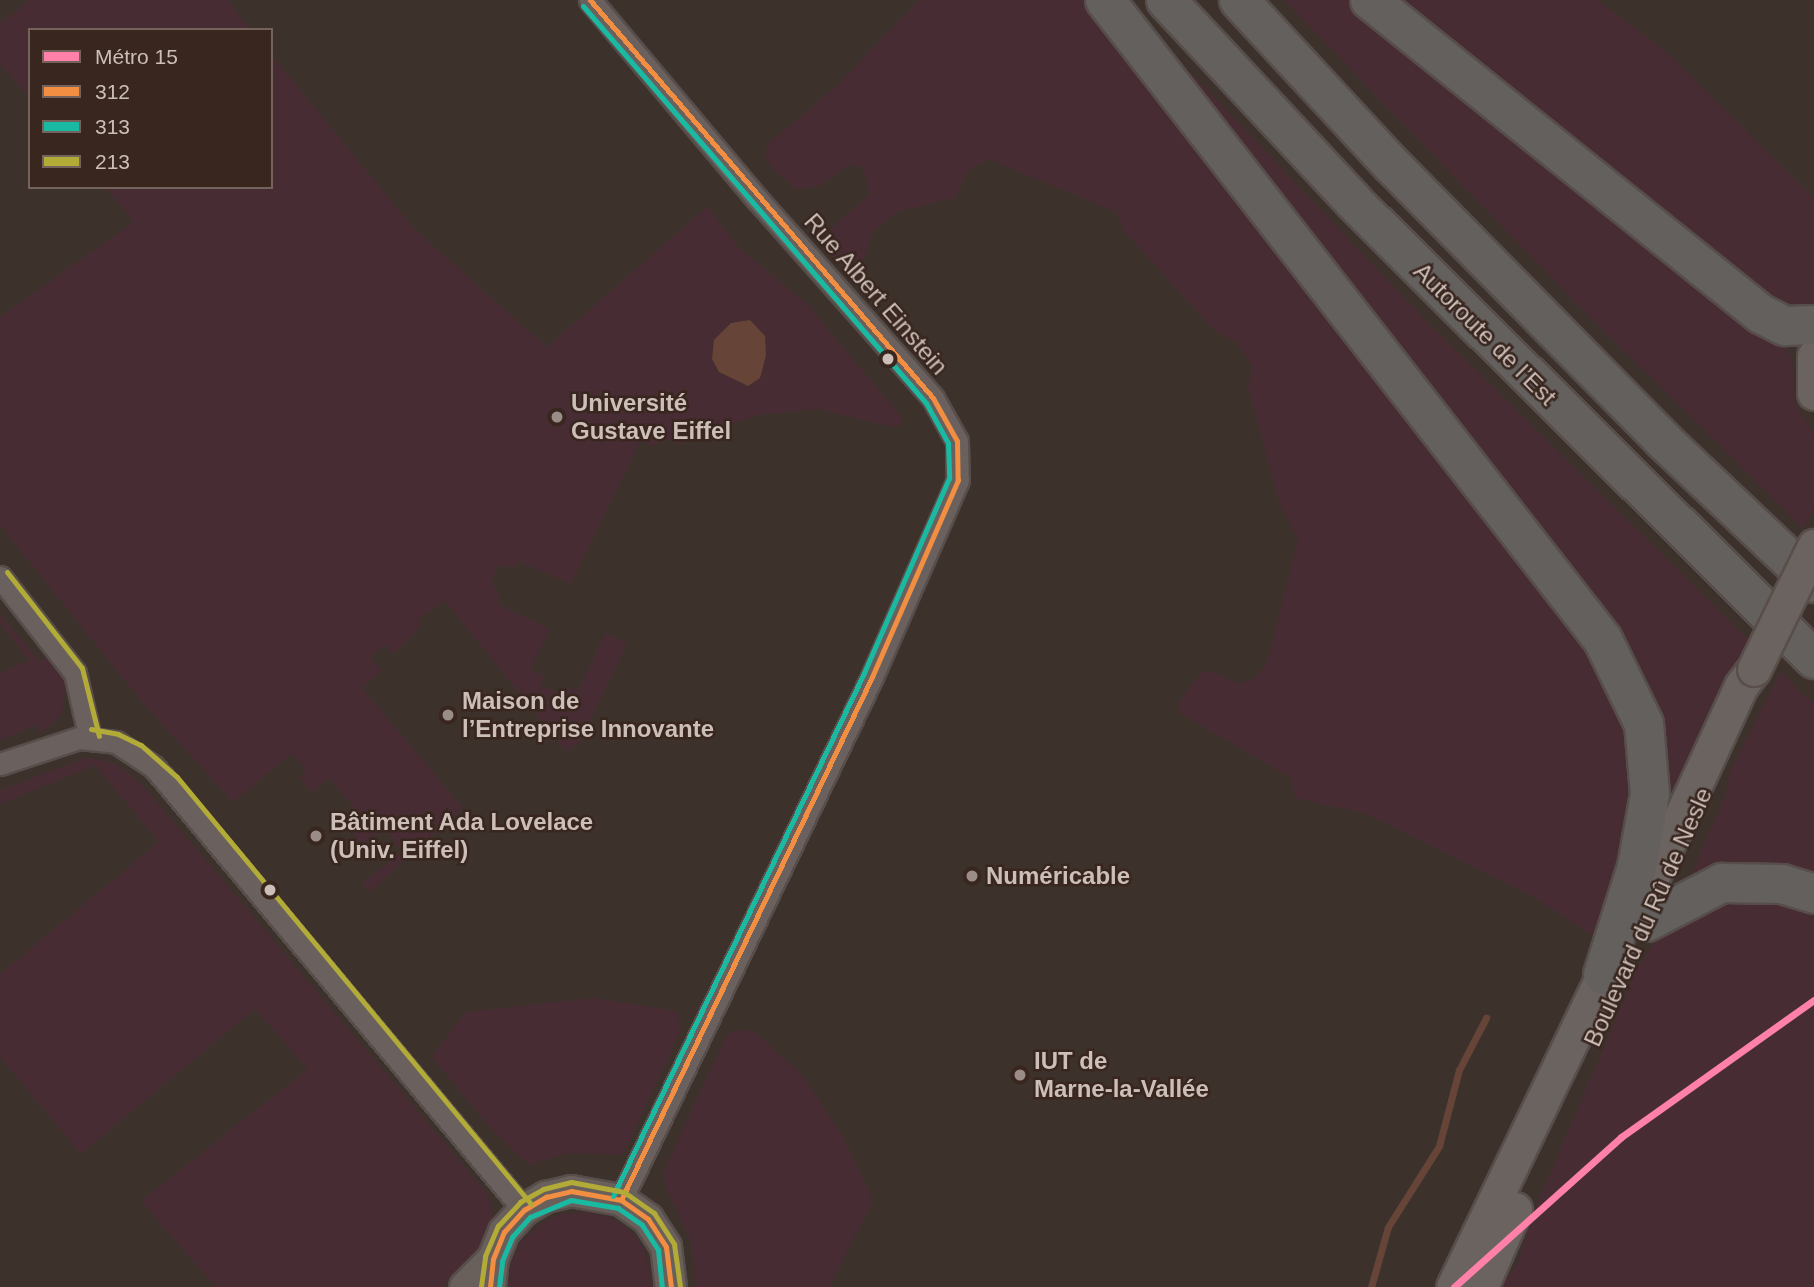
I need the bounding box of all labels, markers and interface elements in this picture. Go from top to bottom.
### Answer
legend [28,28,273,189]
text: Métro 15 [95,45,178,68]
text: 312 [95,80,130,103]
text: 313 [95,115,130,138]
text: 213 [95,150,130,173]
street label: Rue Albert Einstein [798,207,954,381]
street label: Autoroute de l’Est [1408,257,1562,411]
unlabelled marker [881,352,895,366]
place label: Université Gustave Eiffel [571,389,731,445]
marker: Université Gustave Eiffel [549,409,565,425]
place label: Maison de l’Entreprise Innovante [462,687,714,743]
marker: Maison de l’Entreprise Innovante [440,707,456,723]
street label: Boulevard du Rû de Nesle [1578,783,1718,1051]
place label: Bâtiment Ada Lovelace (Univ. Eiffel) [330,808,594,864]
marker: Bâtiment Ada Lovelace (Univ. Eiffel) [308,828,324,844]
place label: Numéricable [986,862,1130,890]
marker: Numéricable [964,868,980,884]
unlabelled marker [263,883,277,897]
place label: IUT de Marne-la-Vallée [1034,1047,1209,1103]
marker: IUT de Marne-la-Vallée [1012,1067,1028,1083]

